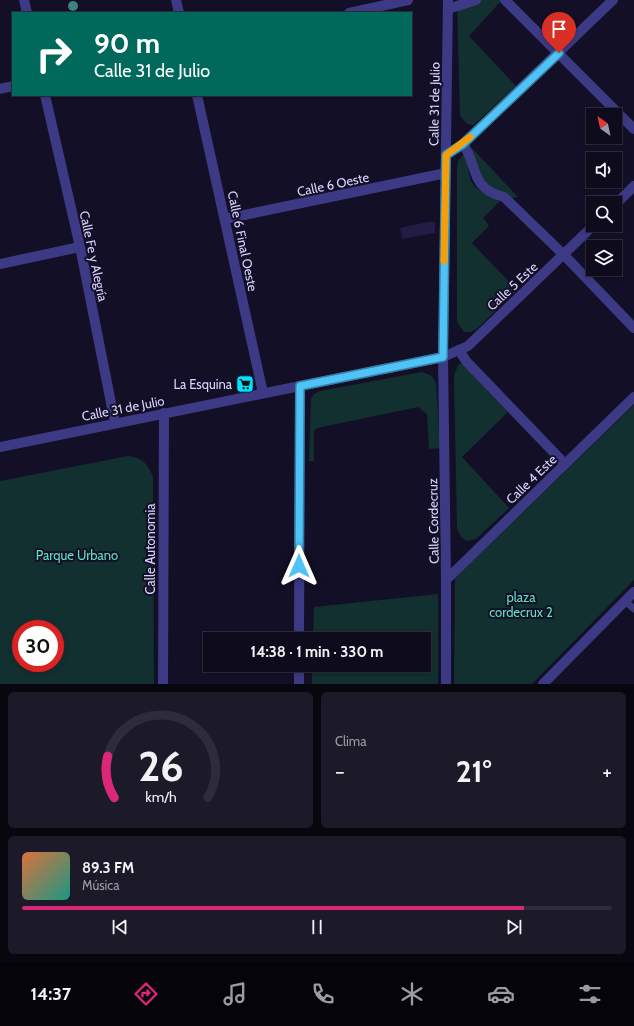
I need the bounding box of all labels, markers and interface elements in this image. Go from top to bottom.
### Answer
pin [542,12,576,53]
icon: arrive [548,18,570,40]
text: 90 m [94,26,160,60]
icon: right [28,28,80,80]
text: Calle 31 de Julio [94,60,210,82]
street label: Calle 31 de Julio [425,62,443,146]
north arrow [586,108,622,144]
map controls [586,108,622,276]
button: sound [586,152,622,188]
street label: Calle 6 Oeste [296,168,371,199]
street label: Calle 6 Final Oeste [225,189,262,293]
button: search [586,196,622,232]
street label: Calle Fe y Alegría [77,209,112,304]
button: layers [586,240,622,276]
street label: Calle 5 Este [483,258,541,313]
supermarket icon: La Esquina [235,374,255,394]
place label: La Esquina [173,376,233,392]
street label: Calle 31 de Julio [80,392,166,424]
street label: Calle 4 Este [502,451,560,507]
street label: Calle Cordecruz [424,478,442,564]
street label: Calle Autonomia [142,503,158,594]
position arrow [278,545,320,587]
park label: Parque Urbano [36,547,118,563]
park label: plaza cordecrux 2 [489,589,553,620]
speed limit sign: 30 [12,620,64,672]
text: 14:38 · 1 min · 330 m [251,643,383,661]
text: Clima [335,733,366,749]
text: 26 [138,741,183,791]
text: 21° [456,753,491,790]
text: − [335,758,345,785]
text: + [602,758,612,785]
text: km/h [145,788,176,806]
text: 89.3 FM [82,859,134,877]
text: Música [82,877,120,893]
icon: previous [109,916,131,938]
icon: pause [306,916,328,938]
icon: next [503,916,525,938]
icon: directions [132,980,160,1008]
icon: music [221,980,249,1008]
icon: phone [309,980,337,1008]
icon: climate [398,980,426,1008]
icon: car [487,980,515,1008]
icon: filters [576,980,604,1008]
text: 14:37 [30,983,71,1005]

